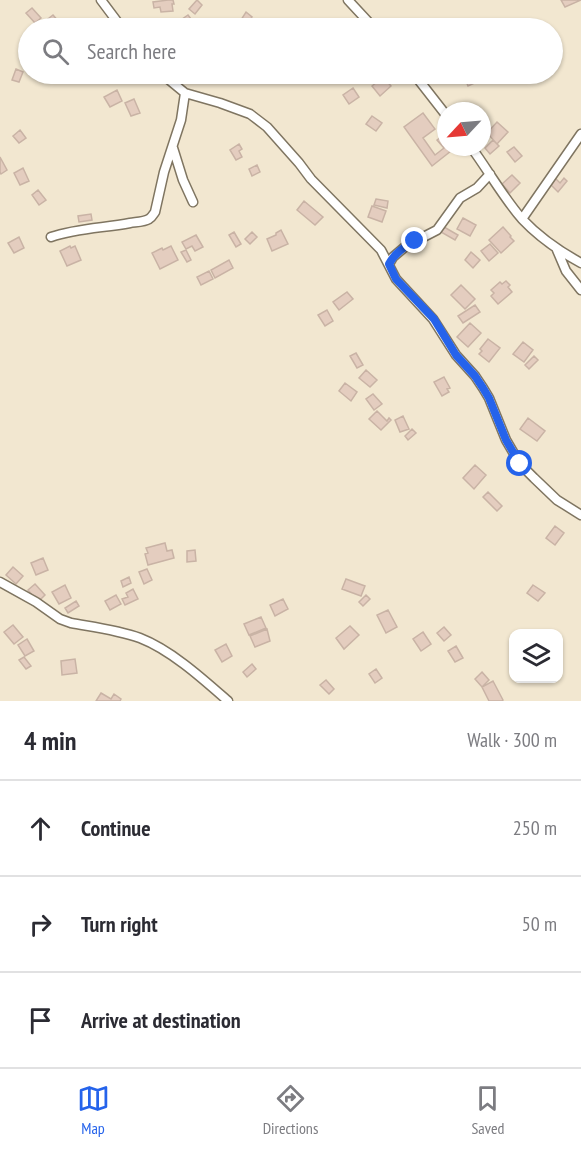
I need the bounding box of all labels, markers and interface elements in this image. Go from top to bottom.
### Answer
search box [18,18,563,84]
icon: search [39,35,72,68]
text: Search here [87,37,176,65]
north arrow [437,102,491,156]
route end [401,227,427,253]
route start [506,450,532,476]
map controls [509,629,563,683]
button: layers [509,629,563,683]
text: 4 min [24,724,77,757]
text: Walk · 300 m [467,727,557,753]
icon: ahead [24,812,57,845]
text: Continue [81,814,151,842]
text: 250 m [513,815,557,841]
icon: right [24,908,57,941]
text: Turn right [81,910,158,938]
text: 50 m [522,911,557,937]
icon: arrive [24,1004,57,1037]
text: Arrive at destination [81,1006,241,1034]
tab: Map [77,1082,110,1138]
tab: Directions [263,1082,318,1138]
tab: Saved [471,1082,504,1138]

